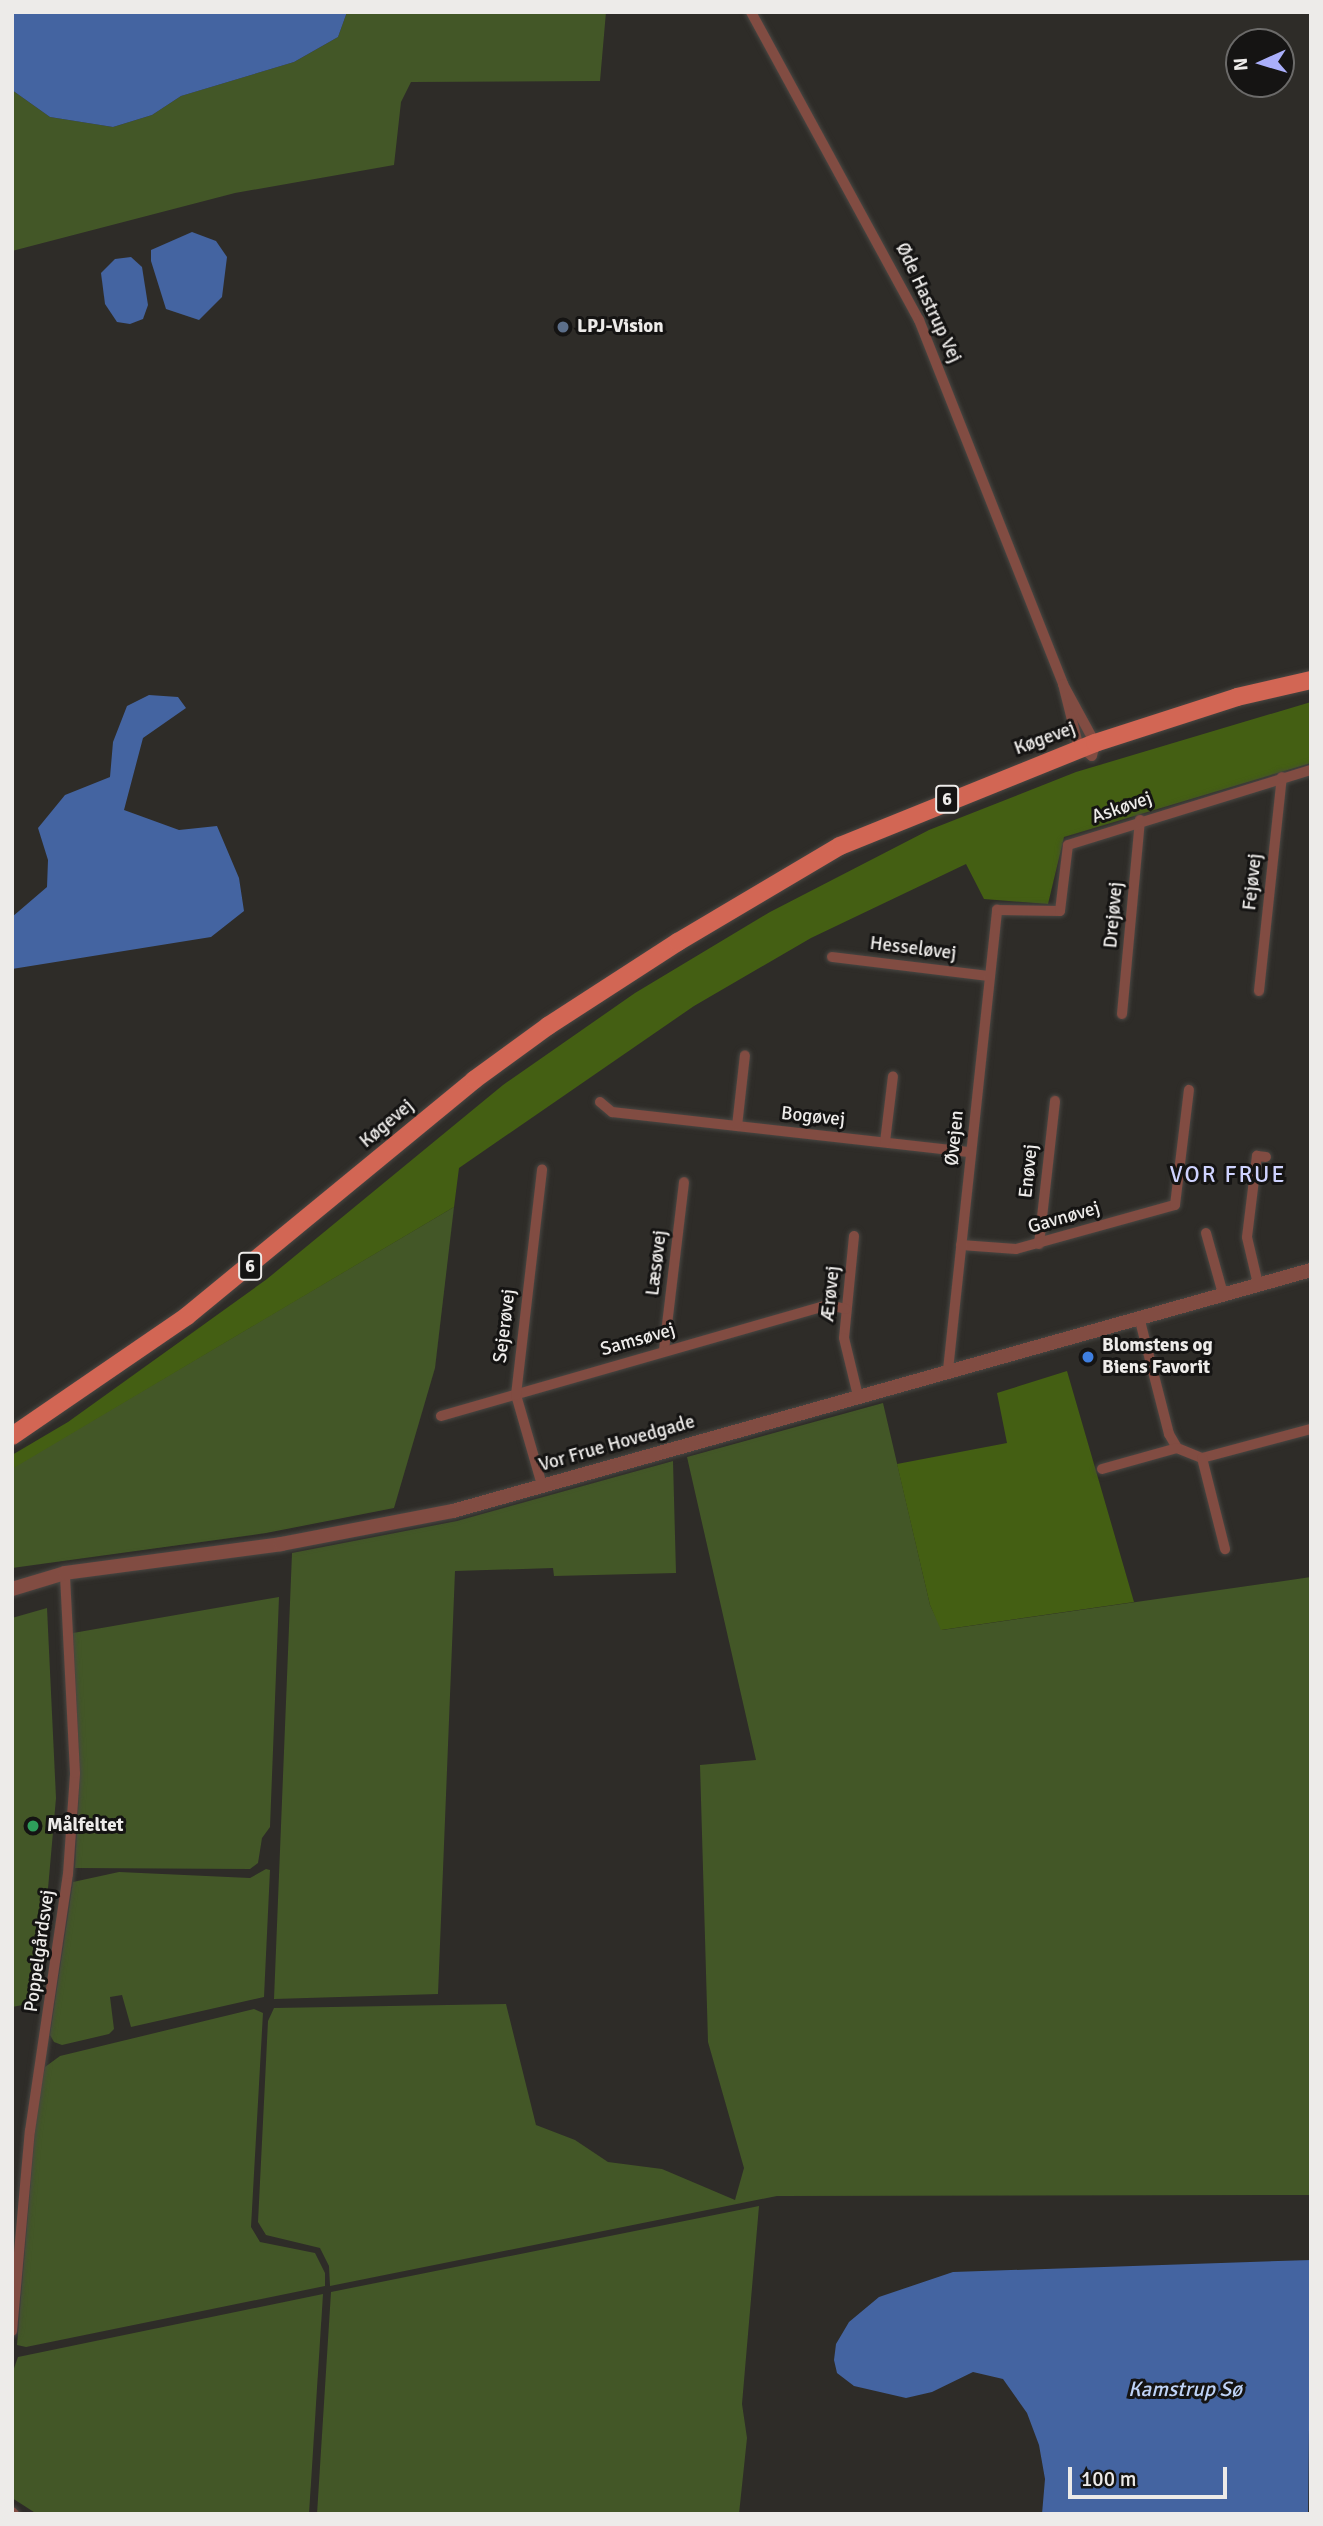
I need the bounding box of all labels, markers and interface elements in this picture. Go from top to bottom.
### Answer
north arrow [1225,28,1295,98]
text: N [1229,57,1253,72]
street label: Øde Hastrup Vej [890,239,966,367]
place label: LPJ-Vision [577,316,664,338]
marker: LPJ-Vision [555,319,571,335]
street label: Køgevej [1011,717,1079,761]
road number: 6 [935,784,959,814]
street label: Askøvej [1089,787,1155,829]
street label: Fejøvej [1239,852,1267,912]
street label: Drejøvej [1100,881,1128,949]
street label: Hesseløvej [868,932,958,966]
street label: Køgevej [355,1095,419,1153]
street label: Bogøvej [780,1102,846,1132]
street label: Øvejen [941,1109,969,1167]
street label: Enøvej [1015,1143,1043,1199]
district label: VOR FRUE [1171,1161,1285,1189]
street label: Gavnøvej [1026,1197,1102,1239]
street label: Læsøvej [642,1229,672,1297]
road number: 6 [238,1252,262,1280]
street label: Ærøvej [817,1265,845,1323]
street label: Sejerøvej [489,1288,521,1364]
street label: Samsøvej [598,1318,678,1362]
place label: Blomstens og Biens Favorit [1102,1335,1213,1379]
marker: Blomstens og Biens Favorit [1080,1349,1096,1365]
street label: Vor Frue Hovedgade [536,1411,698,1477]
place label: Målfeltet [47,1815,124,1837]
marker: Målfeltet [25,1818,41,1834]
street label: Poppelgårdsvej [20,1888,60,2014]
water label: Kamstrup Sø [1128,2376,1242,2402]
scale bar [1071,2452,1230,2496]
text: 100 m [1081,2466,1136,2492]

